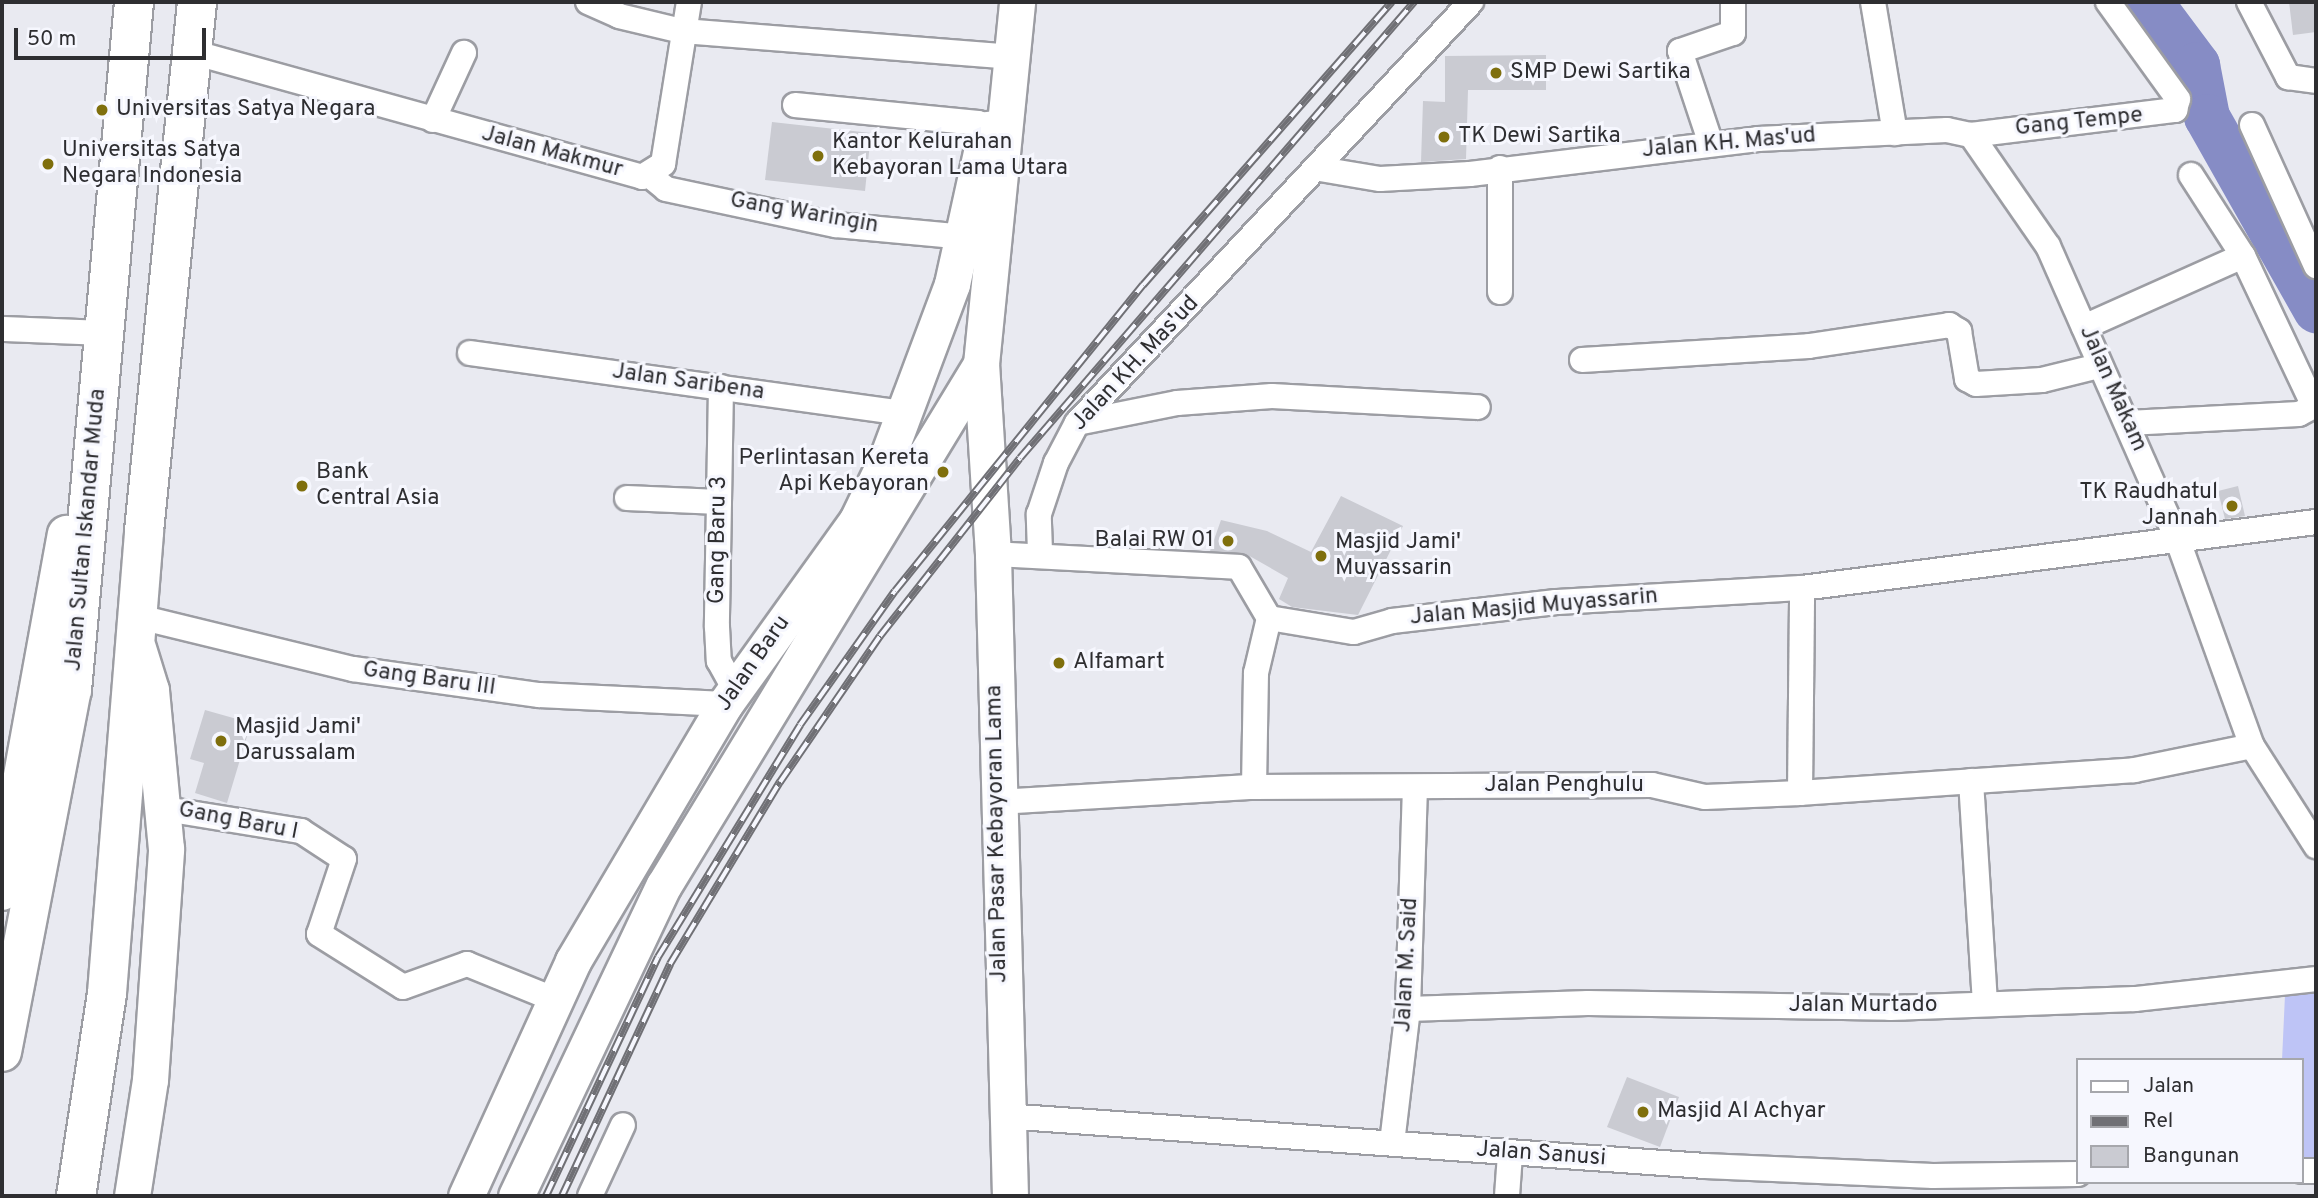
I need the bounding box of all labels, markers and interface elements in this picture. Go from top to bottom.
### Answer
scale bar [18,14,210,58]
text: 50 m [27,26,76,53]
place label: SMP Dewi Sartika [1510,59,1691,87]
marker: SMP Dewi Sartika [1488,65,1504,81]
place label: Universitas Satya Negara [116,96,375,124]
marker: Universitas Satya Negara [94,102,110,118]
street label: Gang Tempe [2013,103,2145,143]
street label: Jalan Makmur [478,121,626,185]
place label: TK Dewi Sartika [1458,123,1620,151]
street label: Jalan KH. Mas'ud [1641,123,1817,165]
place label: Kantor Kelurahan Kebayoran Lama Utara [832,129,1068,183]
marker: TK Dewi Sartika [1436,129,1452,145]
place label: Universitas Satya Negara Indonesia [62,137,242,191]
marker: Kantor Kelurahan Kebayoran Lama Utara [810,148,826,164]
marker: Universitas Satya Negara Indonesia [40,156,56,172]
street label: Gang Waringin [727,187,881,241]
street label: Jalan KH. Mas'ud [1066,291,1206,437]
street label: Jalan Makam [2072,322,2152,456]
street label: Jalan Saribena [610,359,766,407]
street label: Jalan Sultan Iskandar Muda [61,388,113,672]
place label: Perlintasan Kereta Api Kebayoran [738,445,929,499]
place label: Bank Central Asia [316,459,440,513]
marker: Perlintasan Kereta Api Kebayoran [935,464,951,480]
street label: Gang Baru 3 [704,476,734,604]
marker: Bank Central Asia [294,478,310,494]
place label: TK Raudhatul Jannah [2079,479,2218,533]
marker: TK Raudhatul Jannah [2224,498,2240,514]
place label: Balai RW 01 [1094,527,1214,555]
place label: Masjid Jami' Muyassarin [1335,529,1461,583]
marker: Balai RW 01 [1220,533,1236,549]
marker: Masjid Jami' Muyassarin [1313,548,1329,564]
street label: Jalan Masjid Muyassarin [1409,583,1659,633]
street label: Jalan Baru [711,611,797,717]
place label: Alfamart [1073,649,1165,677]
marker: Alfamart [1051,655,1067,671]
street label: Gang Baru III [361,657,497,703]
street label: Jalan Pasar Kebayoran Lama [982,685,1014,983]
place label: Masjid Jami' Darussalam [235,714,361,768]
marker: Masjid Jami' Darussalam [213,733,229,749]
street label: Jalan Penghulu [1484,772,1644,800]
street label: Gang Baru I [176,797,300,847]
street label: Jalan M. Said [1391,897,1425,1033]
street label: Jalan Murtado [1789,992,1937,1020]
legend [2076,1058,2304,1184]
text: Jalan [2143,1073,2194,1100]
place label: Masjid Al Achyar [1657,1098,1828,1126]
marker: Masjid Al Achyar [1635,1104,1651,1120]
text: Rel [2143,1108,2173,1135]
street label: Jalan Sanusi [1475,1137,1607,1173]
text: Bangunan [2143,1143,2239,1170]

